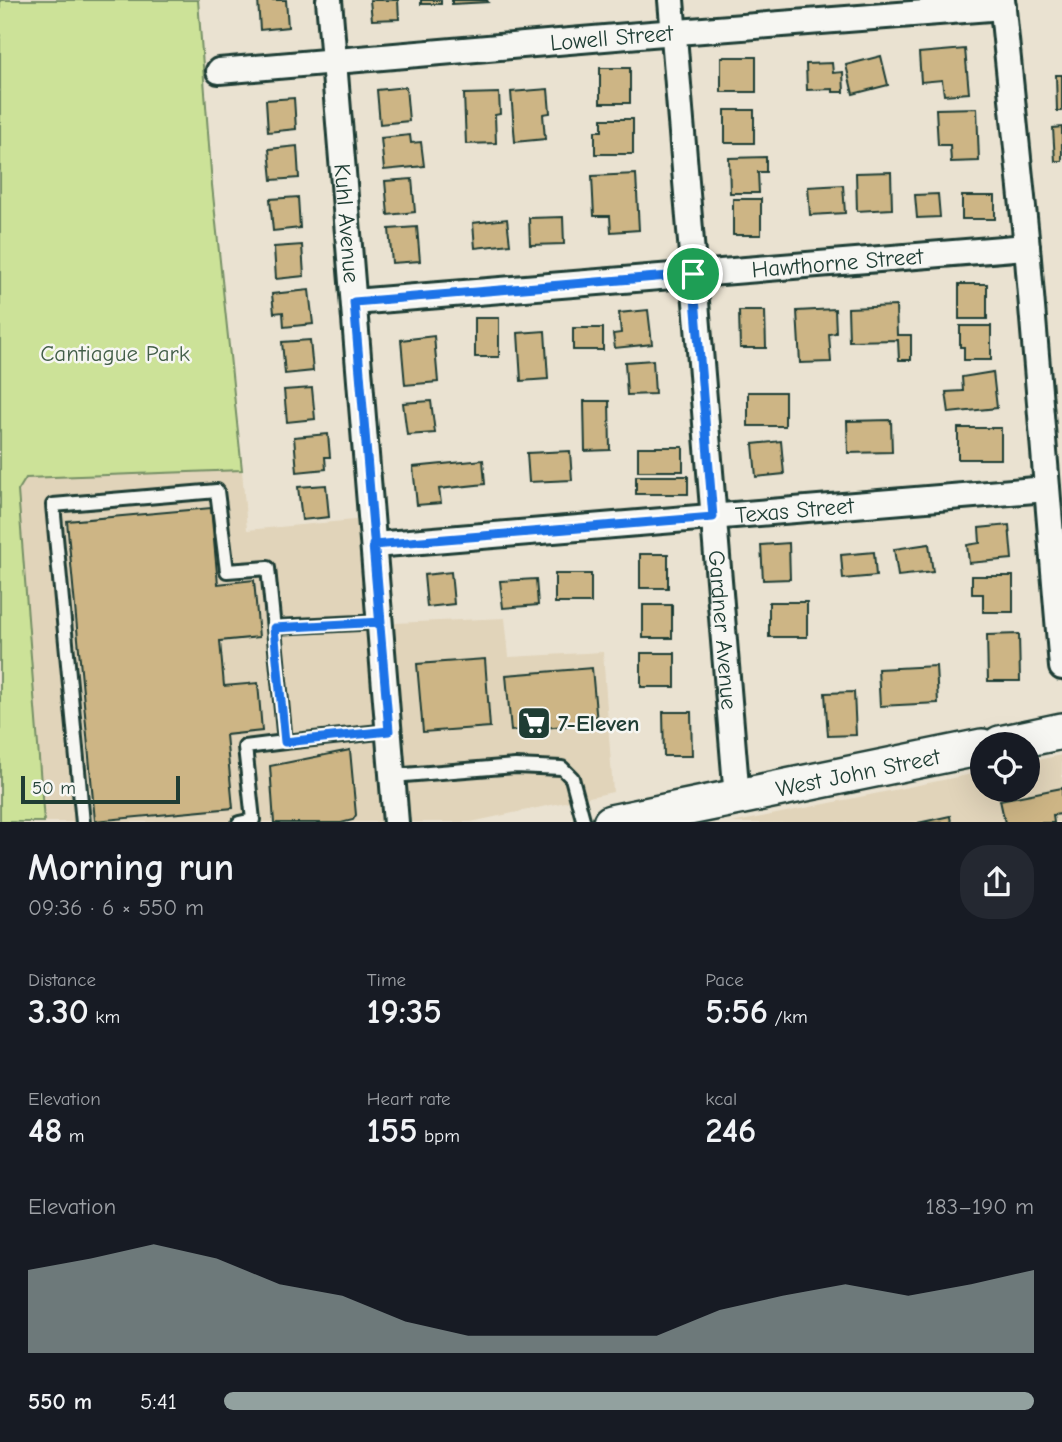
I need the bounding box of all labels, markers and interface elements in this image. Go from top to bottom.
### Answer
street label: Lowell Street [549,19,675,56]
street label: Kuhl Avenue [329,162,365,284]
street label: Hawthorne Street [751,242,926,283]
pin [663,244,723,304]
icon: arrive [674,255,712,293]
park label: Cantiague Park [40,340,190,367]
street label: Texas Street [734,492,856,528]
street label: Gardner Avenue [703,549,743,711]
supermarket icon: 7-Eleven [515,704,553,742]
place label: 7-Eleven [558,710,639,737]
map controls [970,732,1040,802]
button: locate [970,732,1040,802]
street label: West John Street [773,742,944,802]
scale bar [21,774,180,805]
text: 50 m [32,777,76,799]
button: share [960,845,1034,919]
text: Morning run [28,846,234,890]
text: 09:36 · 6 × 550 m [28,894,204,921]
text: Distance [28,969,96,991]
text: Time [367,969,406,991]
text: Pace [705,969,744,991]
text: 3.30 [28,991,89,1032]
text: 19:35 [367,991,442,1032]
text: 5:56 [705,991,768,1032]
text: km [89,1006,120,1028]
text: /km [768,1006,808,1028]
text: Elevation [28,1088,101,1110]
text: Heart rate [367,1088,450,1110]
text: kcal [705,1088,737,1110]
text: 48 [28,1110,62,1151]
text: 155 [367,1110,418,1151]
text: 246 [705,1110,756,1151]
text: m [62,1125,84,1147]
text: bpm [418,1125,460,1147]
text: Elevation [28,1193,116,1220]
text: 183–190 m [926,1193,1034,1220]
text: 550 m [28,1388,92,1415]
text: 5:41 [140,1388,177,1415]

